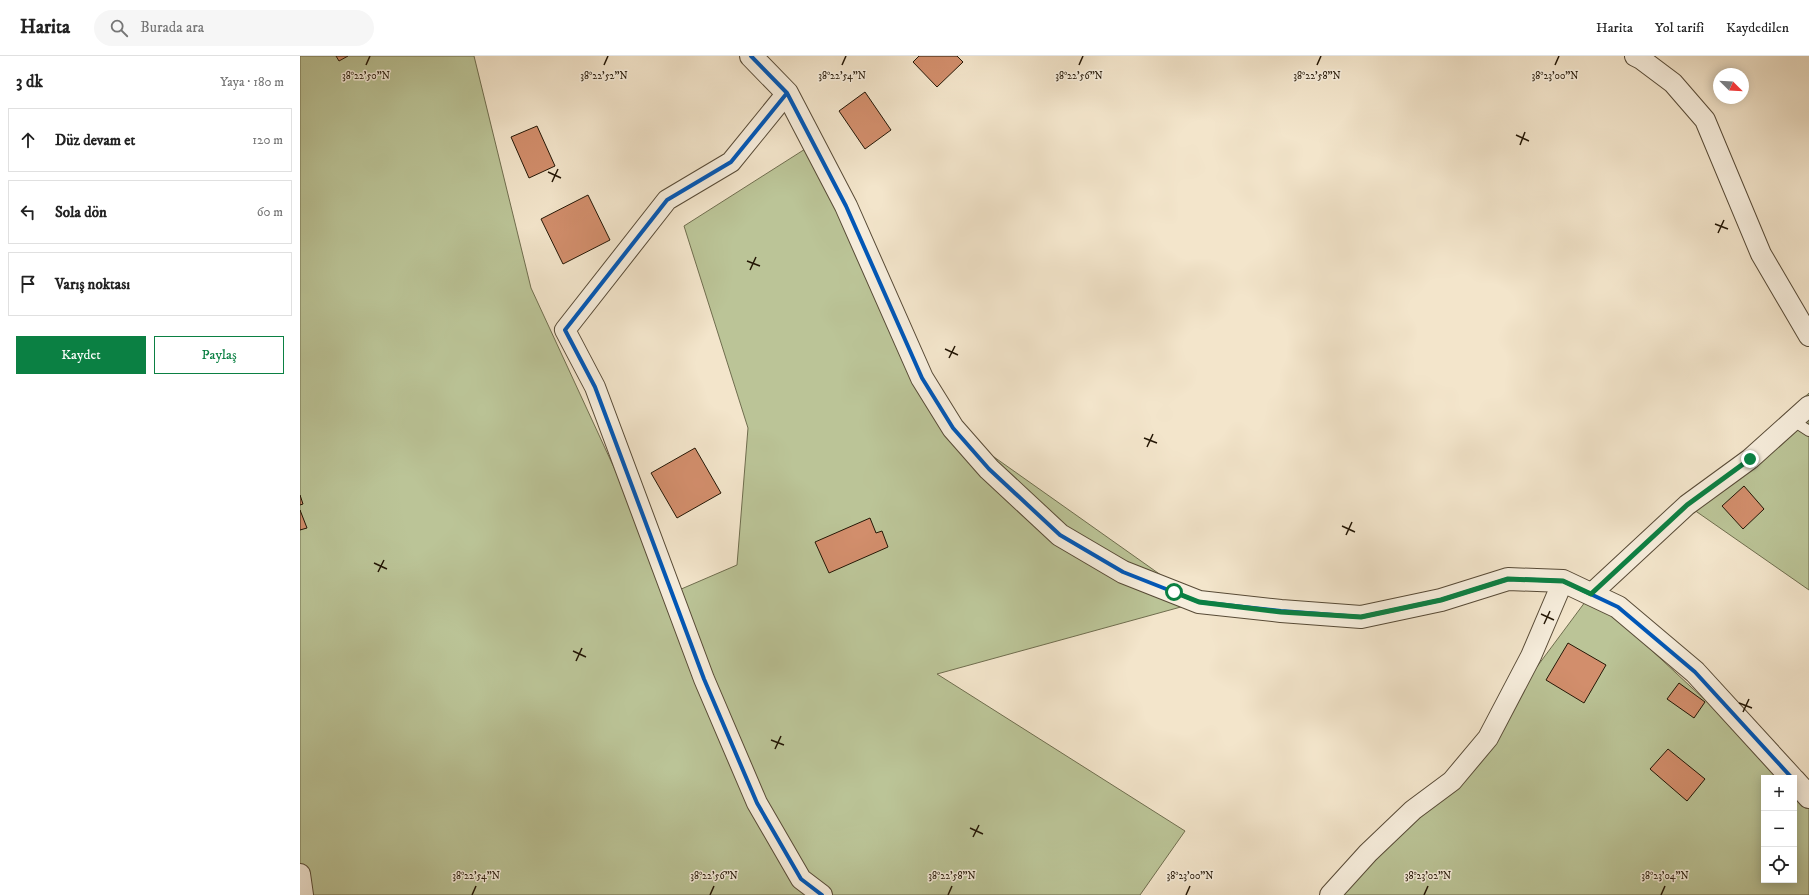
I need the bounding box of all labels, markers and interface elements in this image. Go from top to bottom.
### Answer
search box [94,10,374,46]
text: Harita [20,16,70,39]
icon: search [108,17,130,39]
text: Burada ara [140,18,204,37]
text: Harita [1596,19,1633,37]
text: Yol tarifi [1655,19,1704,37]
text: Kaydedilen [1726,19,1789,37]
north arrow [1713,68,1749,104]
text: 38°22'50"N [342,70,390,82]
text: 38°22'52"N [580,70,628,82]
text: 38°22'54"N [818,70,866,82]
text: 38°22'56"N [1055,70,1103,82]
text: 38°22'58"N [1293,70,1341,82]
text: 38°23'00"N [1531,70,1579,82]
text: 3 dk [16,71,43,93]
text: Yaya · 180 m [220,74,284,90]
icon: ahead [17,129,39,151]
text: Düz devam et [55,131,135,150]
text: 120 m [252,132,283,148]
icon: left [17,201,39,223]
text: Sola dön [55,203,107,222]
text: 60 m [257,204,283,220]
icon: arrive [17,273,39,295]
text: Varış noktası [55,275,130,294]
button: Kaydet [16,336,146,374]
button: Paylaş [154,336,284,374]
route end [1741,450,1759,468]
route start [1165,583,1183,601]
map controls [1761,775,1797,883]
button: + [1761,775,1797,811]
button: − [1761,811,1797,847]
button: locate [1761,847,1797,883]
text: 38°22'54"N [452,870,500,882]
text: 38°22'56"N [690,870,738,882]
text: 38°22'58"N [928,870,976,882]
text: 38°23'00"N [1166,870,1214,882]
text: 38°23'02"N [1405,870,1451,882]
text: 38°23'04"N [1641,870,1689,882]

